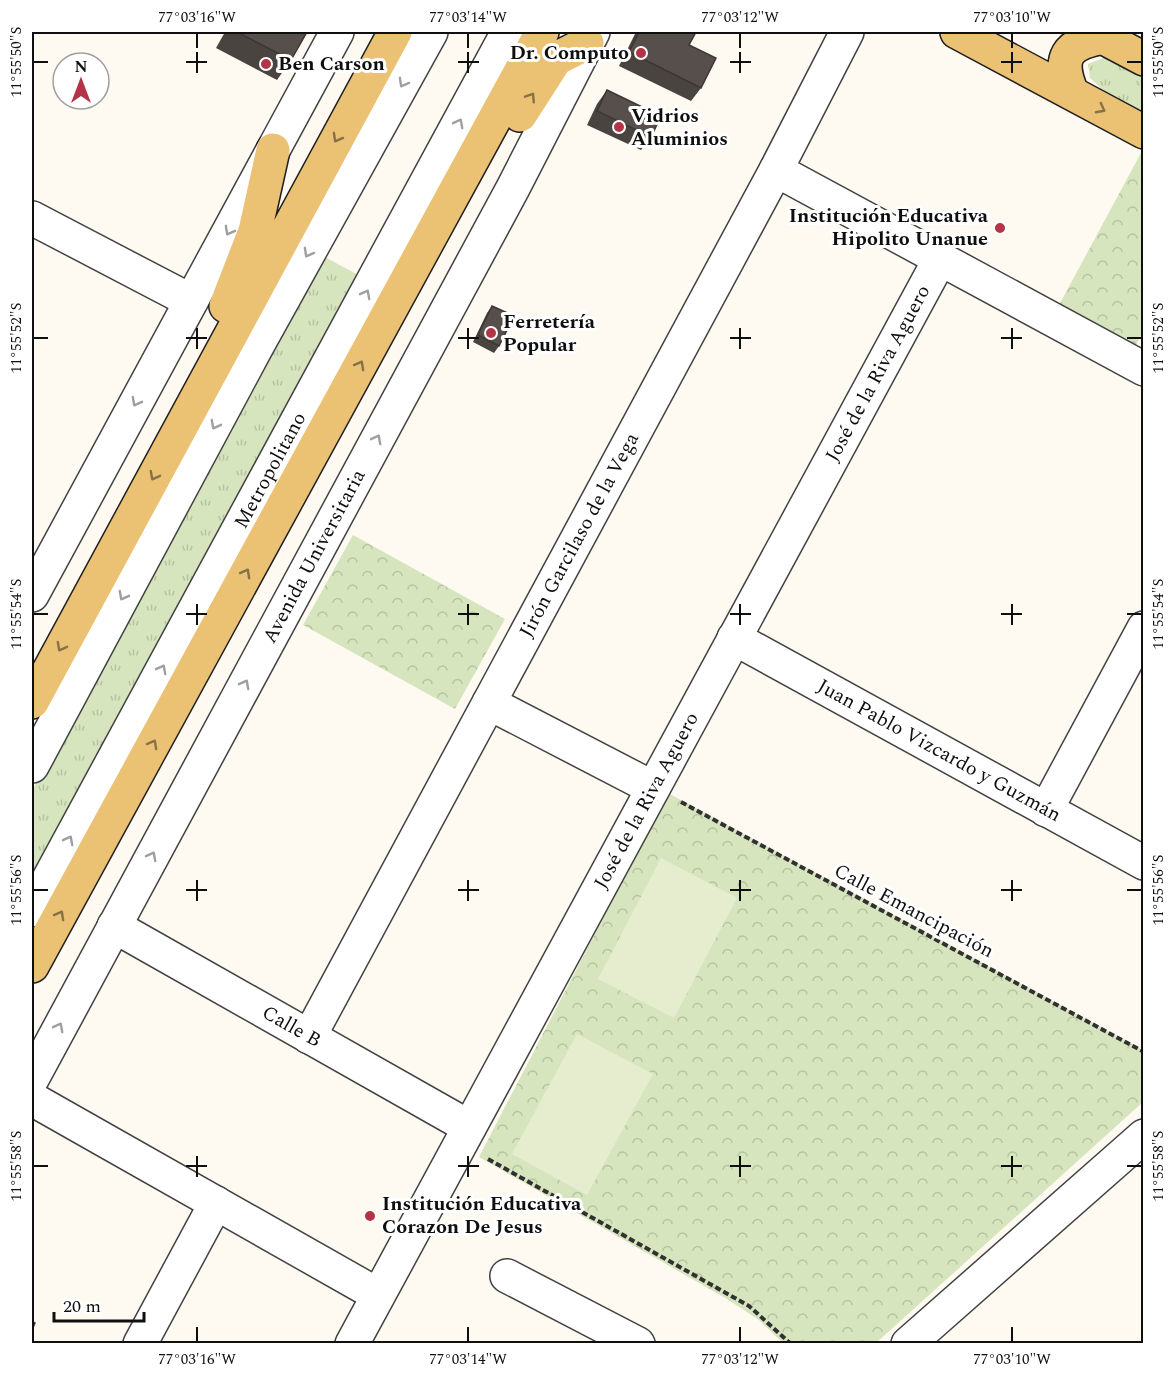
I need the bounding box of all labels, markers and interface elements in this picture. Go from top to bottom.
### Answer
text: 77°03'16"W [158,6,236,29]
text: 77°03'14"W [429,6,507,29]
text: 77°03'12"W [701,6,779,29]
text: 77°03'10"W [973,6,1051,29]
text: 11°55'50"S [5,26,28,97]
text: 11°55'50"S [1147,26,1170,97]
place label: Dr. Computo [510,38,629,68]
marker: Dr. Computo [634,46,648,60]
place label: Ben Carson [278,49,385,79]
north arrow [51,51,111,111]
text: N [74,55,88,79]
marker: Ben Carson [259,57,273,71]
one-way arrow [399,77,410,87]
one-way arrow [524,93,535,104]
place label: Vidrios Aluminios [631,101,728,154]
one-way arrow [1095,102,1105,113]
one-way arrow [452,119,463,129]
marker: Vidrios Aluminios [612,120,626,134]
one-way arrow [333,132,344,142]
place label: Institución Educativa Hipolito Unanue [789,201,989,254]
marker: Institución Educativa Hipolito Unanue [993,221,1007,235]
one-way arrow [225,224,236,235]
one-way arrow [304,247,316,258]
street label: José de la Riva Aguero [818,280,938,467]
one-way arrow [359,290,370,300]
text: 11°55'52"S [5,302,28,373]
text: 11°55'52"S [1147,302,1170,373]
place label: Ferretería Popular [503,307,596,360]
marker: Ferretería Popular [484,326,498,340]
one-way arrow [353,360,364,371]
one-way arrow [132,396,143,406]
street label: Metropolitano [226,407,314,534]
one-way arrow [211,418,222,429]
street label: Jirón Garcilaso de la Vega [512,427,647,643]
one-way arrow [370,434,381,445]
street label: Avenida Universitaria [255,464,374,649]
one-way arrow [150,470,161,480]
one-way arrow [239,568,250,579]
text: 11°55'54"S [5,578,28,649]
text: 11°55'54"S [1147,578,1170,649]
one-way arrow [119,590,130,601]
one-way arrow [57,641,68,652]
one-way arrow [155,664,166,675]
street label: Juan Pablo Vizcardo y Guzmán [812,671,1067,830]
one-way arrow [238,680,249,690]
street label: José de la Riva Aguero [586,707,707,894]
one-way arrow [146,740,157,750]
one-way arrow [62,836,73,846]
one-way arrow [145,851,156,862]
text: 11°55'56"S [5,854,28,925]
text: 11°55'56"S [1147,854,1170,925]
street label: Calle Emancipación [829,856,999,966]
one-way arrow [52,911,64,921]
street label: Calle B [256,998,327,1055]
one-way arrow [52,1023,63,1033]
text: 11°55'58"S [5,1130,28,1201]
text: 11°55'58"S [1147,1130,1170,1201]
place label: Institución Educativa Corazon De Jesus [382,1189,582,1242]
marker: Institución Educativa Corazon De Jesus [363,1209,377,1223]
scale bar [54,1285,144,1323]
text: 20 m [63,1293,101,1320]
text: 77°03'16"W [158,1348,236,1371]
text: 77°03'14"W [429,1348,507,1371]
text: 77°03'12"W [701,1348,779,1371]
text: 77°03'10"W [973,1348,1051,1371]

